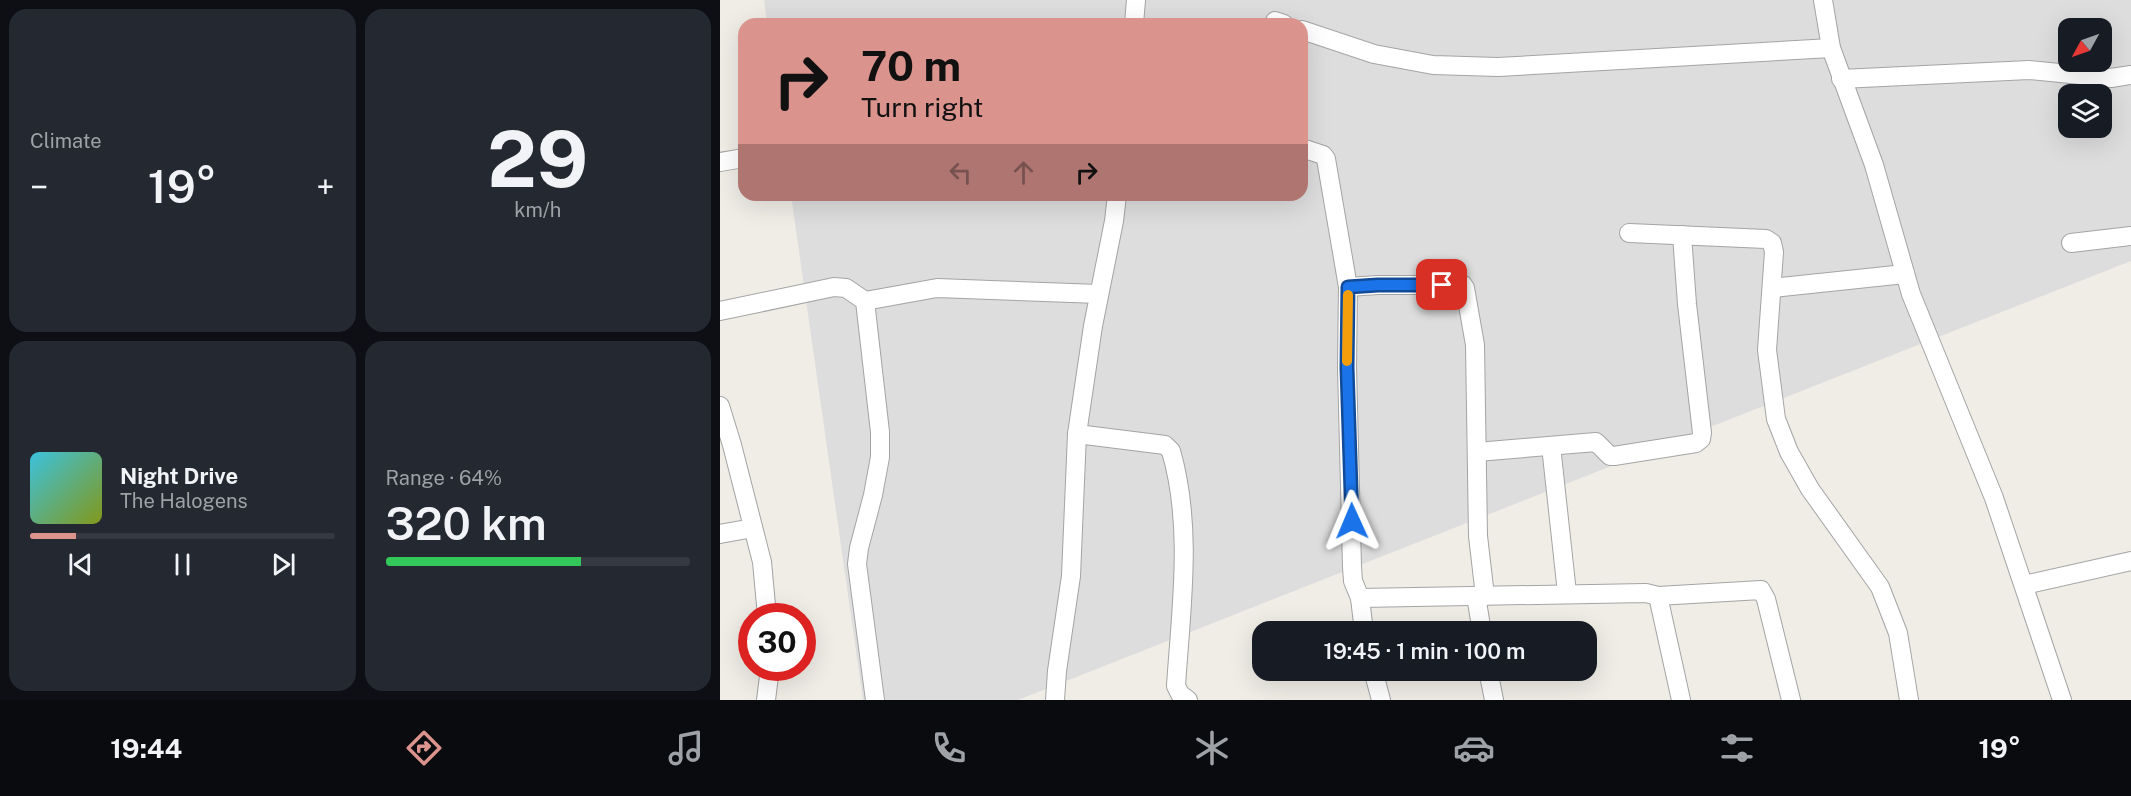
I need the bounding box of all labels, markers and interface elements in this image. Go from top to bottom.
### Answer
north arrow [2058,18,2112,72]
map controls [2058,18,2112,138]
text: 70 m [861,41,961,90]
icon: right [762,42,840,120]
button: layers [2058,84,2112,138]
text: Turn right [861,91,984,123]
text: 29 [487,113,588,205]
text: Climate [30,129,102,153]
icon: left [944,156,977,189]
icon: ahead [1007,156,1040,189]
icon: right [1070,156,1103,189]
text: 19° [148,160,217,213]
text: − [30,168,48,206]
text: + [316,168,335,206]
text: km/h [514,198,561,222]
pin [1416,259,1467,310]
icon: arrive [1425,268,1458,301]
text: Night Drive [120,463,238,489]
text: Range · 64% [386,466,502,490]
text: The Halogens [120,489,248,513]
position arrow [1320,489,1384,553]
text: 320 km [386,497,547,550]
icon: previous [64,548,97,581]
icon: pause [166,548,199,581]
icon: next [267,548,300,581]
speed limit sign: 30 [738,603,816,681]
text: 19:45 · 1 min · 100 m [1323,638,1526,664]
icon: directions [403,727,445,769]
icon: music [665,727,707,769]
icon: phone [928,727,970,769]
icon: climate [1191,727,1233,769]
icon: car [1453,727,1495,769]
icon: filters [1716,727,1758,769]
text: 19:44 [110,732,182,764]
text: 19° [1979,732,2021,764]

